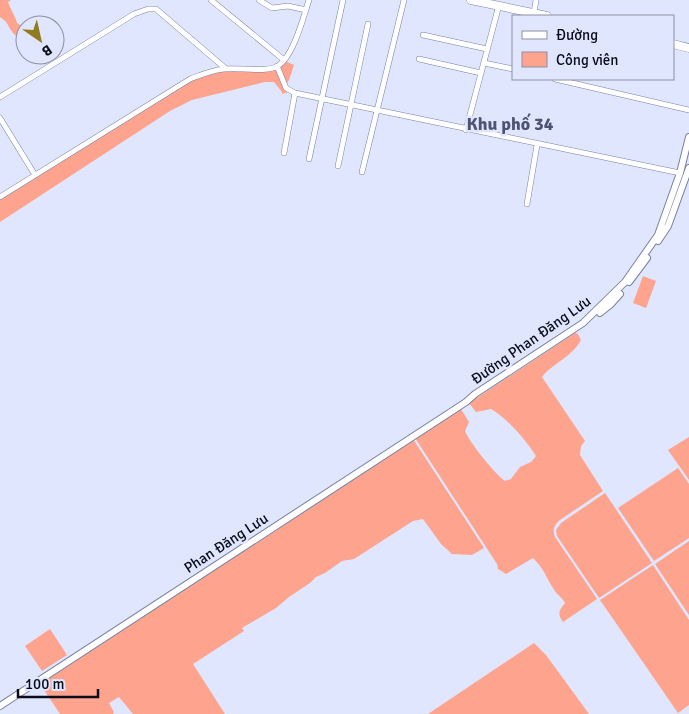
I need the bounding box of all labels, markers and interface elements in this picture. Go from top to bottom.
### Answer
north arrow [15,15,65,65]
legend [512,15,674,80]
text: Đường [556,26,598,44]
text: B [38,41,55,60]
text: Công viên [556,51,619,69]
district label: Khu phố 34 [466,113,554,135]
street label: Đường Phan Đăng Lưu [468,292,594,388]
street label: Phan Đăng Lưu [181,509,271,577]
scale bar [18,666,98,698]
text: 100 m [25,675,65,693]

